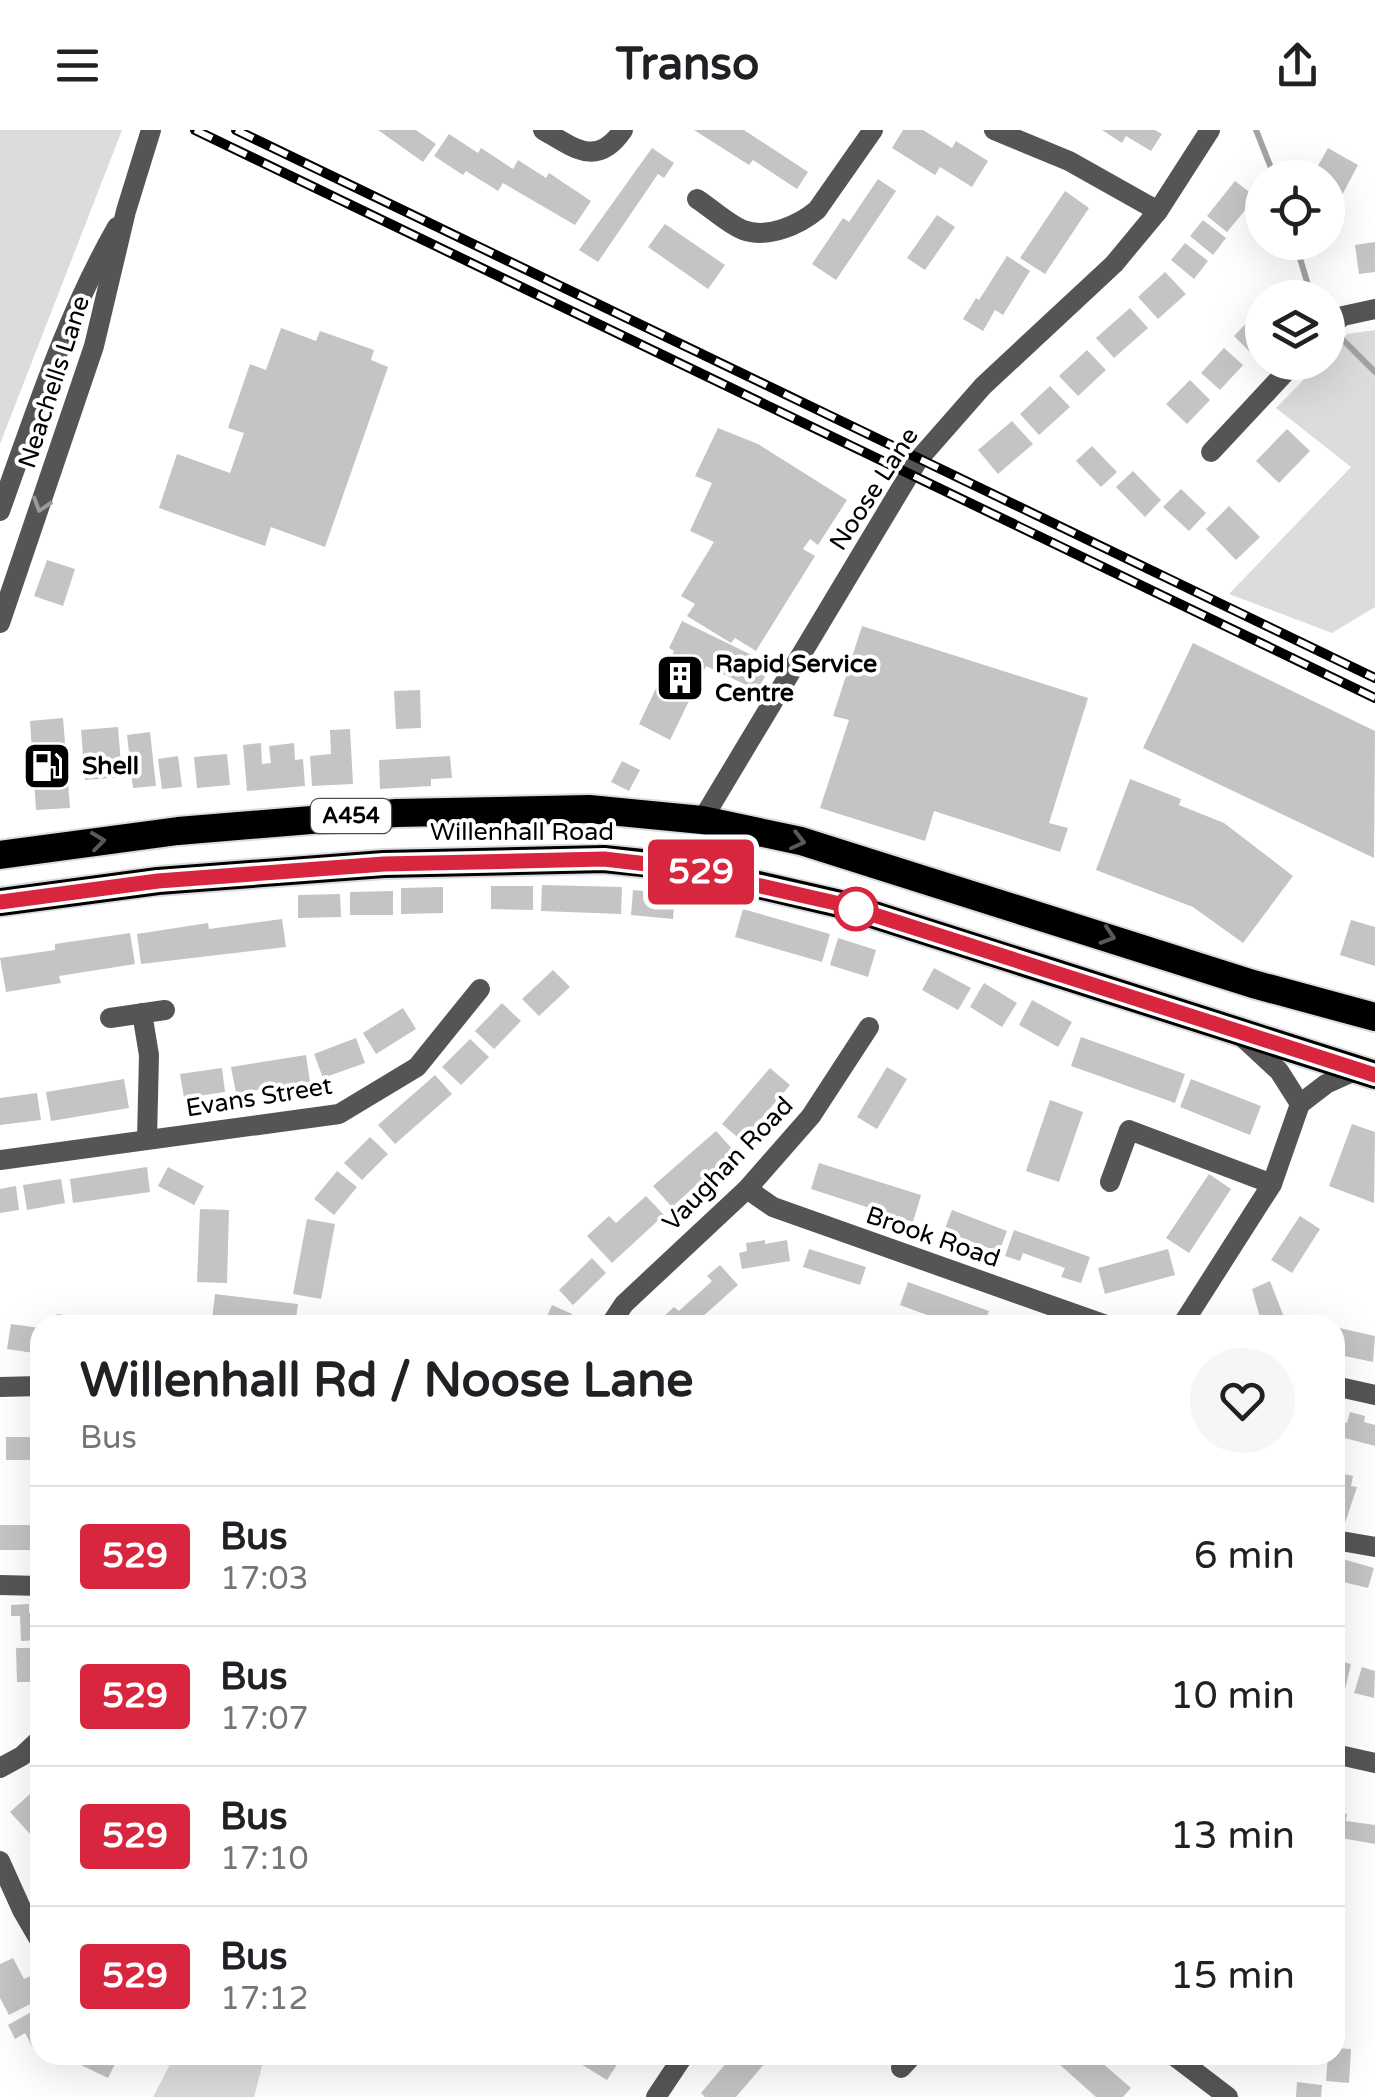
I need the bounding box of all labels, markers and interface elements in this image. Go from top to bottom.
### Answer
icon: menu [50,38,105,93]
text: Transo [616,38,759,92]
icon: share [1270,38,1325,93]
map controls [1245,160,1345,380]
button: locate [1245,160,1345,260]
button: layers [1245,280,1345,380]
street label: Neachells Lane [12,292,96,472]
street label: Noose Lane [823,422,925,556]
one-way arrow [32,496,52,513]
place label: Rapid Service Centre [715,649,877,708]
building icon: Rapid Service Centre [654,652,706,704]
fuel station icon: Shell [21,740,73,792]
place label: Shell [82,751,139,781]
road number: A454 [311,799,391,833]
street label: Willenhall Road [430,817,614,847]
one-way arrow [789,829,806,850]
one-way arrow [89,832,106,853]
line badge: 529 [644,840,758,904]
text: 529 [668,851,734,893]
unlabelled marker [835,888,877,930]
one-way arrow [1099,925,1116,945]
street label: Evans Street [184,1071,335,1123]
street label: Vaughan Road [657,1091,799,1237]
street label: Brook Road [862,1200,1004,1274]
button: heart [1190,1348,1295,1453]
text: Willenhall Rd / Noose Lane [80,1352,694,1410]
text: Bus [80,1419,137,1457]
text: Bus [220,1514,287,1560]
text: 6 min [1194,1533,1295,1579]
text: 529 [102,1535,168,1577]
text: 17:03 [220,1560,309,1598]
text: Bus [220,1654,287,1700]
text: 10 min [1170,1673,1295,1719]
text: 529 [102,1675,168,1717]
text: 17:07 [220,1700,309,1738]
text: Bus [220,1794,287,1840]
text: 13 min [1170,1813,1295,1859]
text: 529 [102,1815,168,1857]
text: 17:10 [220,1840,309,1878]
text: Bus [220,1934,287,1980]
text: 15 min [1170,1953,1295,1999]
text: 529 [102,1955,168,1997]
text: 17:12 [220,1980,309,2018]

